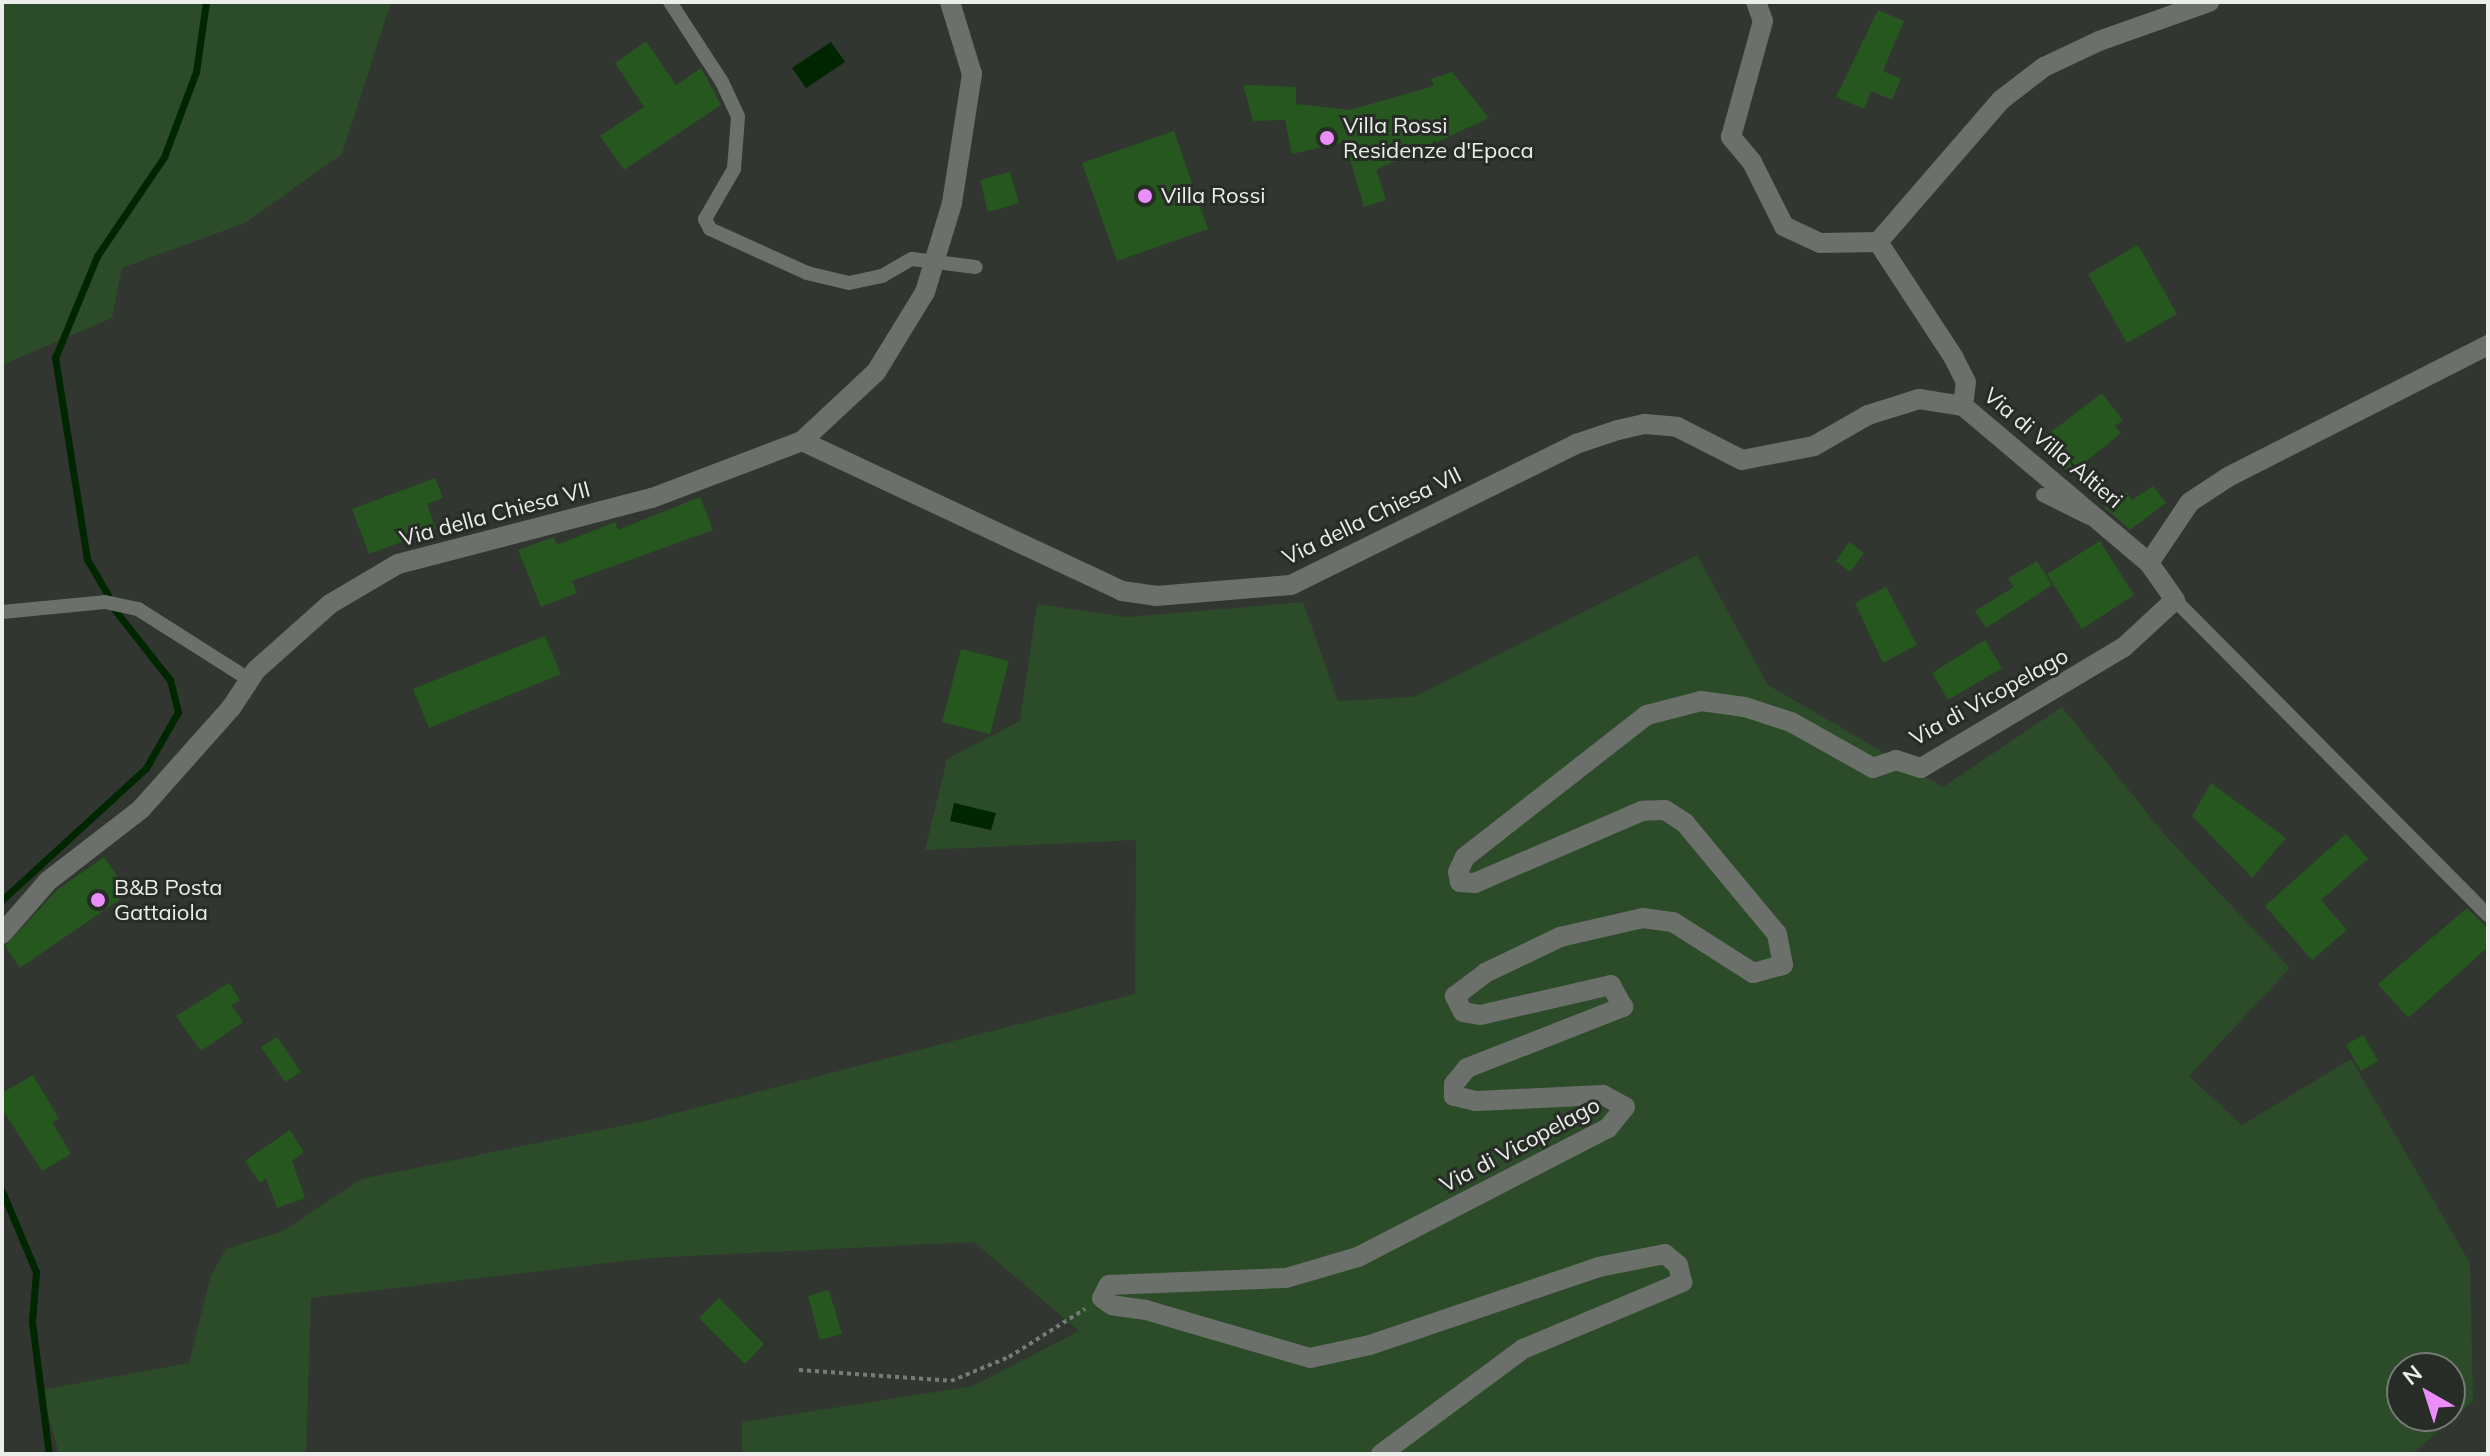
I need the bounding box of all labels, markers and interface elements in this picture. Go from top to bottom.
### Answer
place label: Villa Rossi Residenze d'Epoca [1343,112,1534,164]
marker: Villa Rossi Residenze d'Epoca [1318,129,1336,147]
place label: Villa Rossi [1161,183,1266,209]
marker: Villa Rossi [1136,187,1154,205]
street label: Via di Villa Altieri [1978,382,2128,514]
street label: Via della Chiesa VII [1278,461,1466,571]
street label: Via della Chiesa VII [397,476,593,552]
street label: Via di Vicopelago [1905,643,2073,751]
place label: B&B Posta Gattaiola [114,874,223,926]
marker: B&B Posta Gattaiola [89,891,107,909]
street label: Via di Vicopelago [1436,1092,1604,1198]
north arrow [2386,1352,2466,1432]
text: N [2397,1359,2427,1391]

